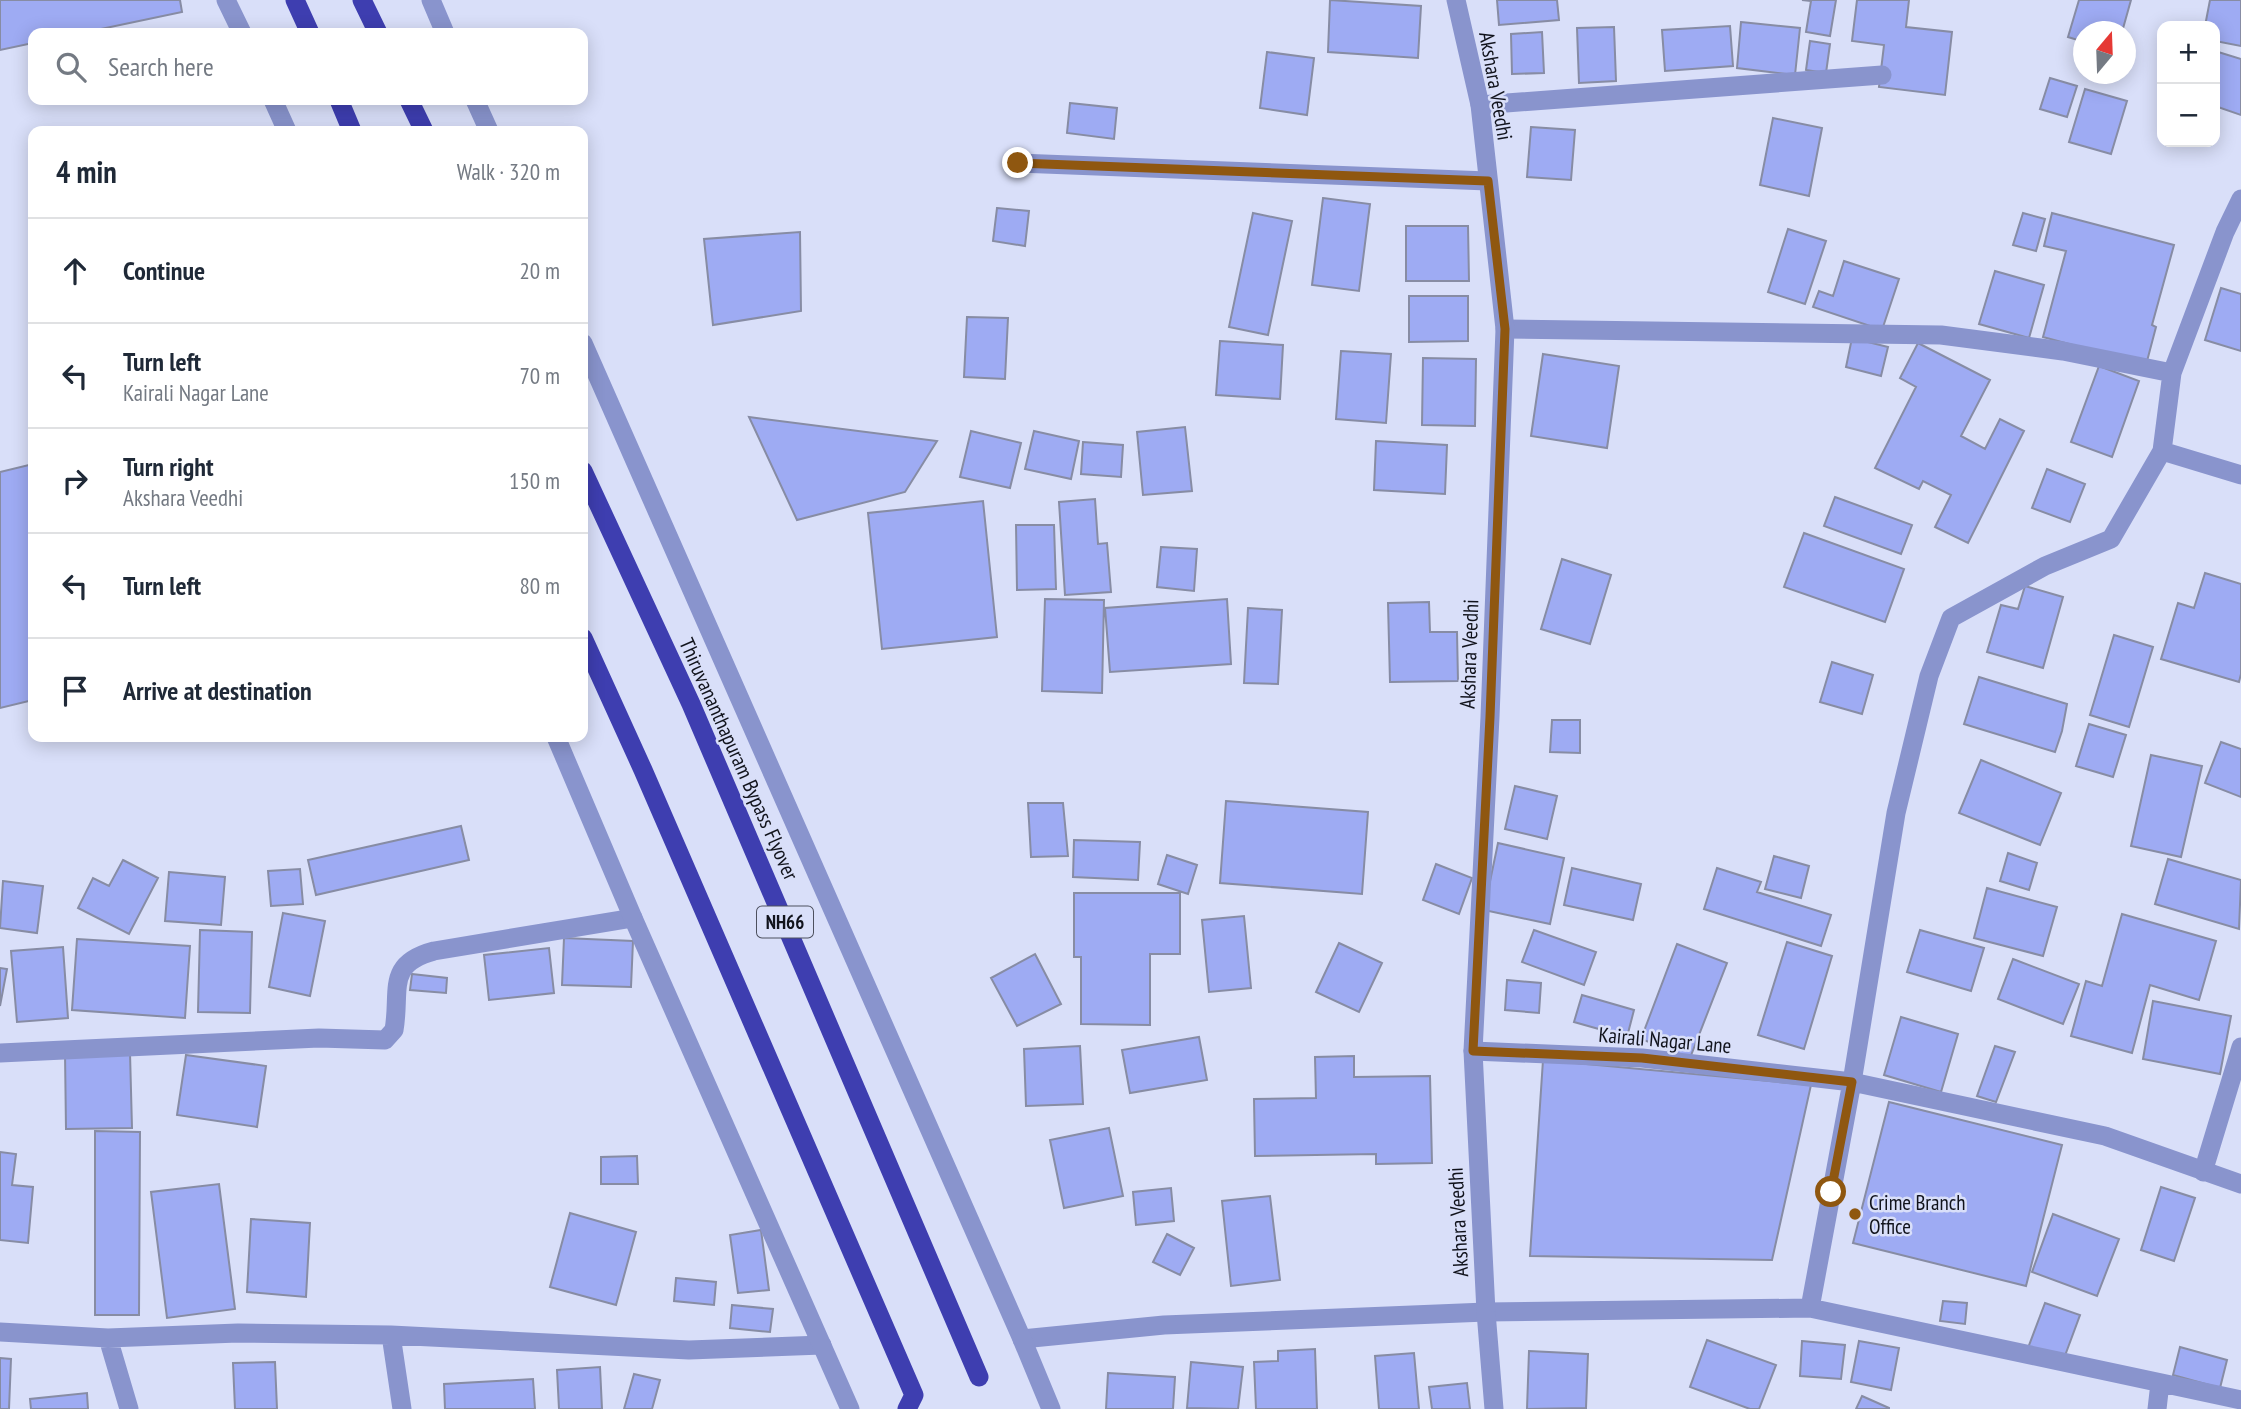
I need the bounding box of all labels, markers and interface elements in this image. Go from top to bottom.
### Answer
north arrow [2073,21,2136,84]
map controls [2157,21,2220,147]
button: + [2157,21,2220,84]
search box [28,28,588,105]
street label: Akshara Veedhi [1473,30,1519,142]
icon: search [52,48,90,86]
text: Search here [108,50,214,83]
button: − [2157,84,2220,147]
route end [1002,147,1033,178]
text: 4 min [56,152,117,191]
text: Walk · 320 m [457,157,560,186]
icon: ahead [56,252,94,290]
text: Continue [123,254,205,287]
text: 20 m [519,256,560,285]
text: Turn left [123,345,201,378]
icon: left [56,357,94,395]
text: 70 m [519,361,560,390]
text: Kairali Nagar Lane [123,378,269,407]
text: Turn right [123,450,214,483]
icon: right [56,462,94,500]
text: 150 m [509,466,560,495]
text: Akshara Veedhi [123,483,243,512]
icon: left [56,567,94,605]
text: Turn left [123,569,201,602]
text: 80 m [519,571,560,600]
street label: Akshara Veedhi [1454,599,1484,709]
street label: Thiruvananthapuram Bypass Flyover [673,634,805,885]
icon: arrive [56,672,94,710]
text: Arrive at destination [123,674,312,707]
road number: NH66 [757,906,813,938]
street label: Kairali Nagar Lane [1598,1021,1732,1059]
street label: Akshara Veedhi [1442,1167,1474,1277]
route start [1815,1176,1846,1207]
place label: Crime Branch Office [1869,1189,1965,1240]
marker: Crime Branch Office [1847,1206,1863,1222]

